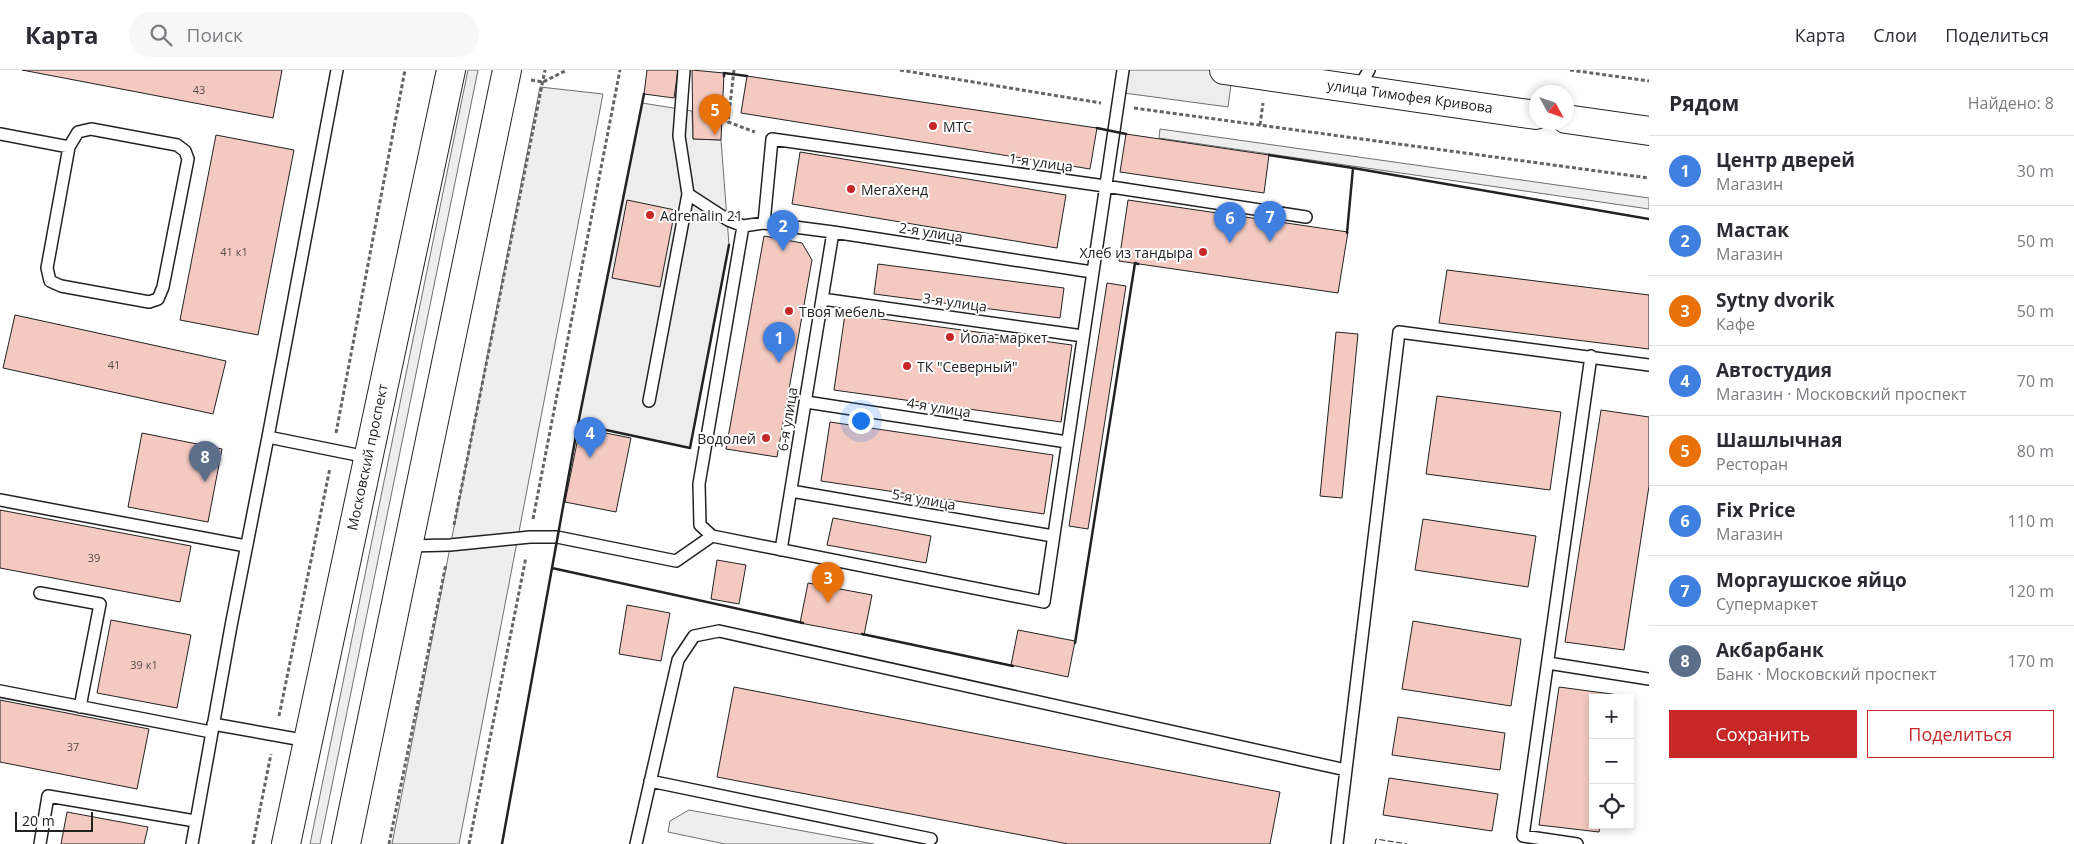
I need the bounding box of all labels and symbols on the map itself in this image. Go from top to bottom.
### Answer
street label: улица Тимофея Кривова [1326,75,1494,117]
house number: 43 [193,82,205,97]
north arrow [1529,85,1574,130]
pin: 5 [699,94,731,135]
place label: МТС [943,117,972,136]
marker: МТС [927,120,939,132]
street label: 1-я улица [1008,148,1074,176]
place label: МегаХенд [861,180,928,199]
marker: МегаХенд [845,183,857,195]
pin: 7 [1254,201,1286,242]
pin: 6 [1214,202,1246,243]
place label: Adrenalin 21 [660,206,743,225]
marker: Adrenalin 21 [644,209,656,221]
pin: 2 [767,210,799,251]
street label: 2-я улица [898,218,964,246]
place label: Хлеб из тандыра [1079,243,1193,262]
house number: 41 к1 [220,244,248,259]
marker: Хлеб из тандыра [1197,246,1209,258]
street label: 3-я улица [922,288,988,316]
place label: Твоя мебель [799,302,885,321]
marker: Твоя мебель [783,305,795,317]
pin: 1 [763,322,795,363]
place label: Йола-маркет [960,328,1048,347]
marker: Йола-маркет [944,331,956,343]
house number: 41 [108,357,120,372]
place label: ТК "Северный" [917,357,1018,376]
marker: ТК "Северный" [901,360,913,372]
street label: Московский проспект [342,381,392,532]
street label: 6-я улица [773,386,801,452]
street label: 4-я улица [906,393,972,421]
your location [848,408,874,434]
pin: 4 [574,417,606,458]
place label: Водолей [697,429,756,448]
marker: Водолей [760,432,772,444]
pin: 8 [189,441,221,482]
street label: 5-я улица [891,484,957,514]
house number: 39 [88,550,100,565]
pin: 3 [812,562,844,603]
house number: 39 к1 [130,657,158,672]
house number: 37 [67,739,79,754]
scale bar [15,809,92,832]

